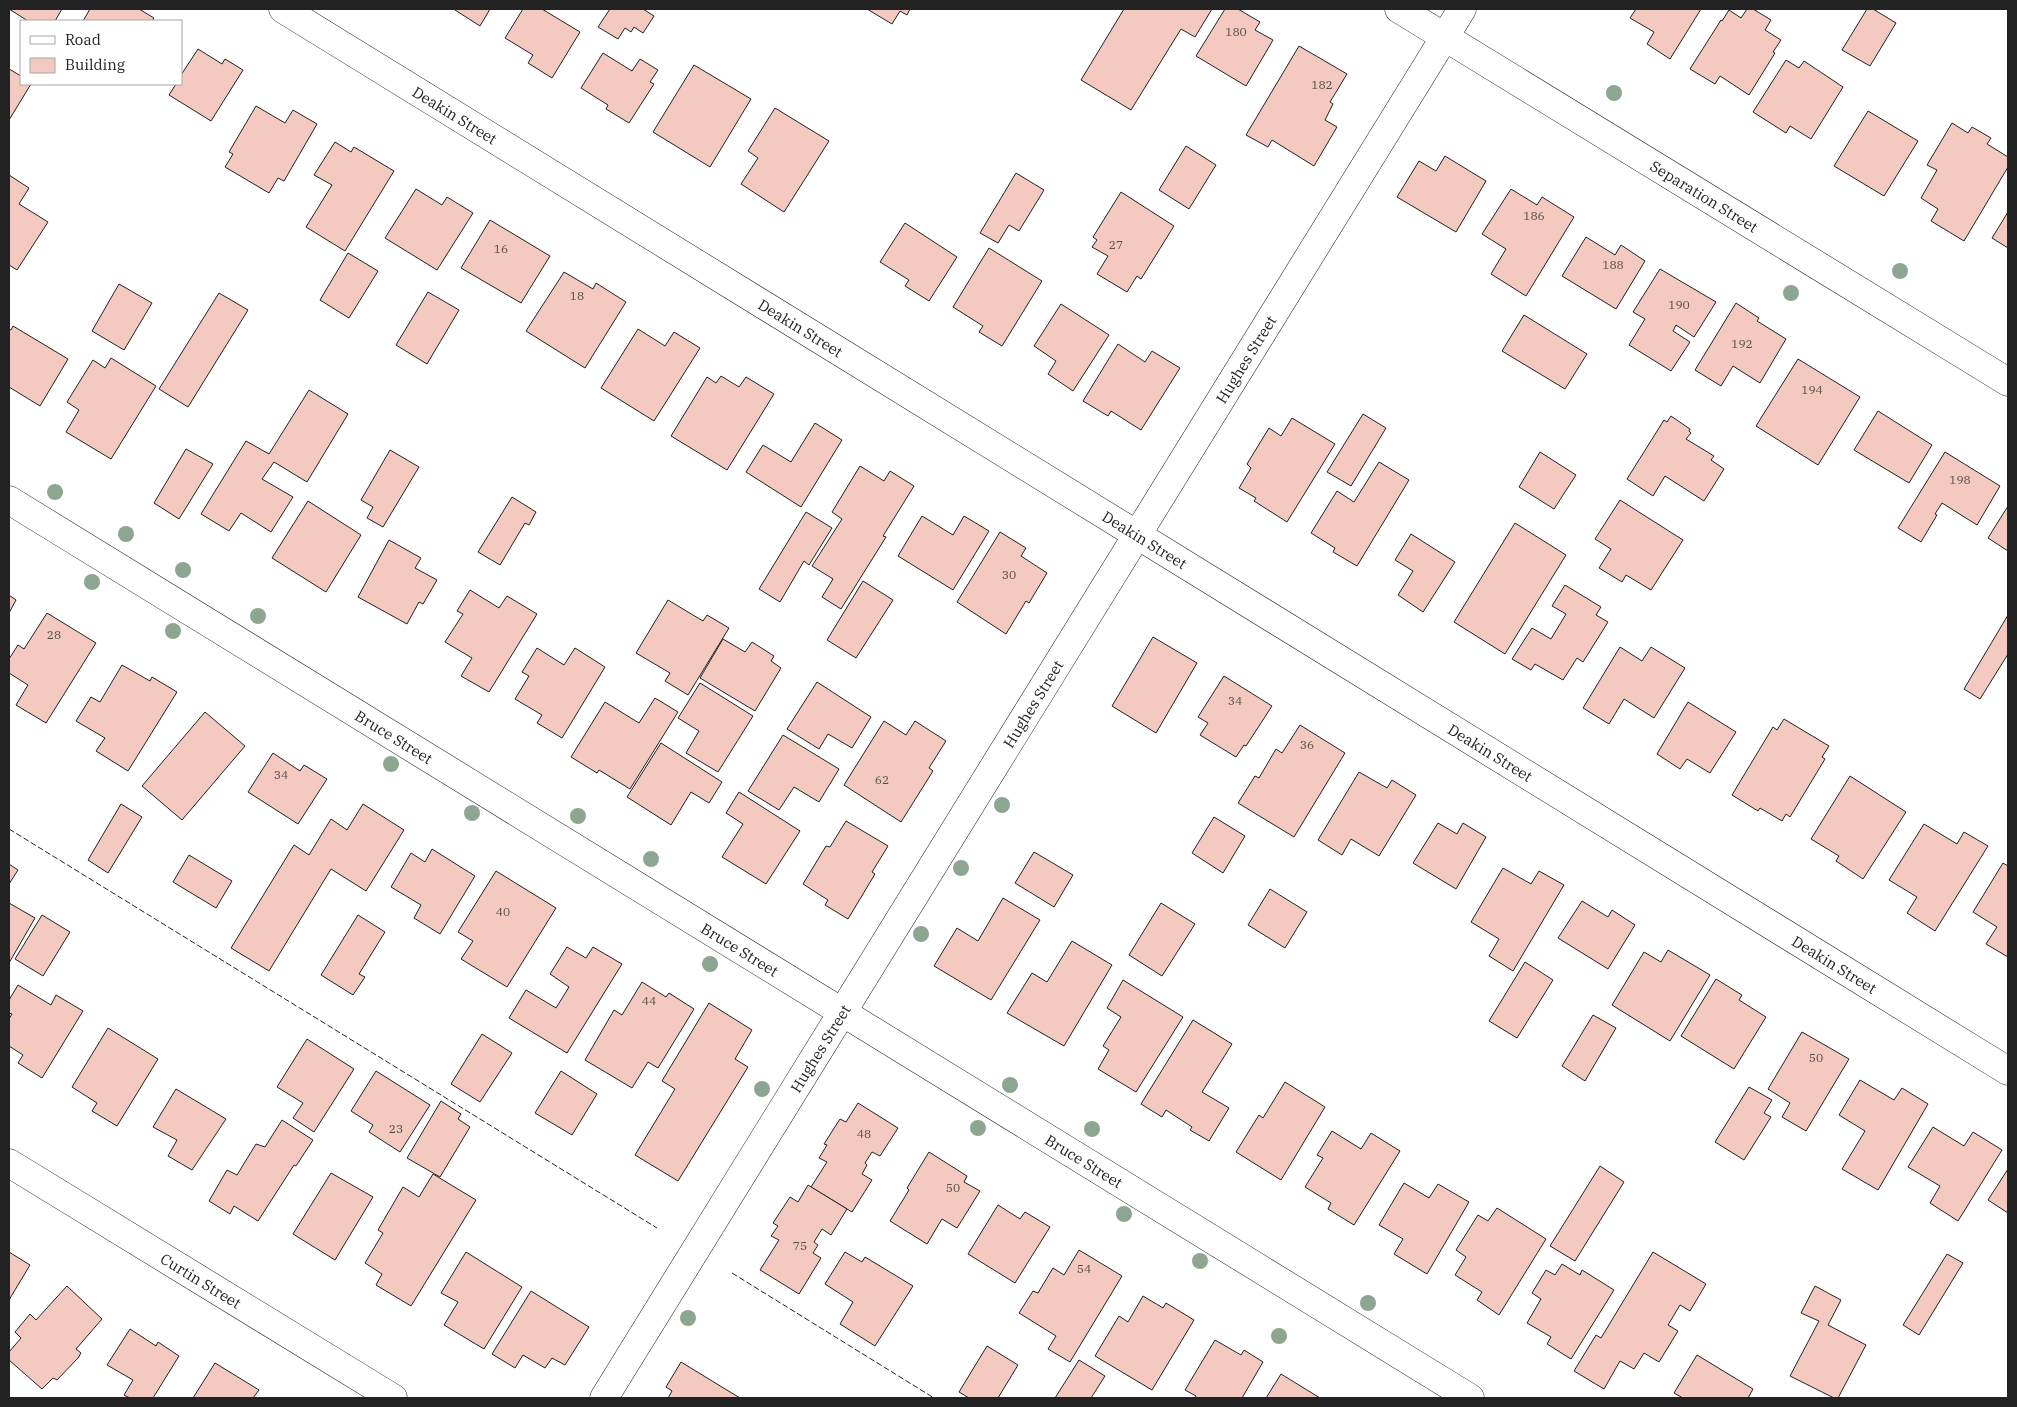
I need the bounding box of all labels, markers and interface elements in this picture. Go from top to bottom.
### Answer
legend [20,20,182,85]
house number: 180 [1225,24,1247,39]
text: Road [65,30,101,49]
text: Building [65,55,125,74]
house number: 182 [1311,77,1333,92]
street label: Deakin Street [409,82,501,148]
street label: Separation Street [1647,156,1762,236]
house number: 186 [1523,208,1545,223]
house number: 27 [1109,237,1123,252]
house number: 16 [494,241,508,256]
house number: 188 [1602,257,1624,272]
house number: 18 [570,288,584,303]
street label: Deakin Street [755,295,846,361]
house number: 190 [1668,297,1690,312]
street label: Hughes Street [1211,312,1280,407]
house number: 192 [1731,336,1753,351]
house number: 194 [1801,382,1823,397]
house number: 198 [1949,472,1971,487]
street label: Deakin Street [1099,506,1191,573]
house number: 30 [1002,567,1016,582]
house number: 28 [47,627,61,642]
street label: Hughes Street [999,656,1067,751]
house number: 34 [1228,693,1242,708]
street label: Bruce Street [352,706,436,768]
street label: Deakin Street [1445,719,1536,786]
house number: 36 [1300,737,1314,752]
house number: 34 [274,767,288,782]
house number: 62 [875,772,889,787]
house number: 40 [496,904,510,919]
street label: Bruce Street [698,918,782,980]
street label: Deakin Street [1789,931,1880,997]
house number: 44 [642,993,656,1008]
street label: Hughes Street [786,1001,854,1096]
house number: 50 [1809,1050,1823,1065]
house number: 23 [389,1121,403,1136]
house number: 48 [857,1126,871,1141]
street label: Bruce Street [1042,1130,1126,1192]
house number: 50 [946,1180,960,1195]
house number: 75 [793,1238,807,1253]
street label: Curtin Street [157,1249,245,1312]
house number: 54 [1077,1261,1091,1276]

